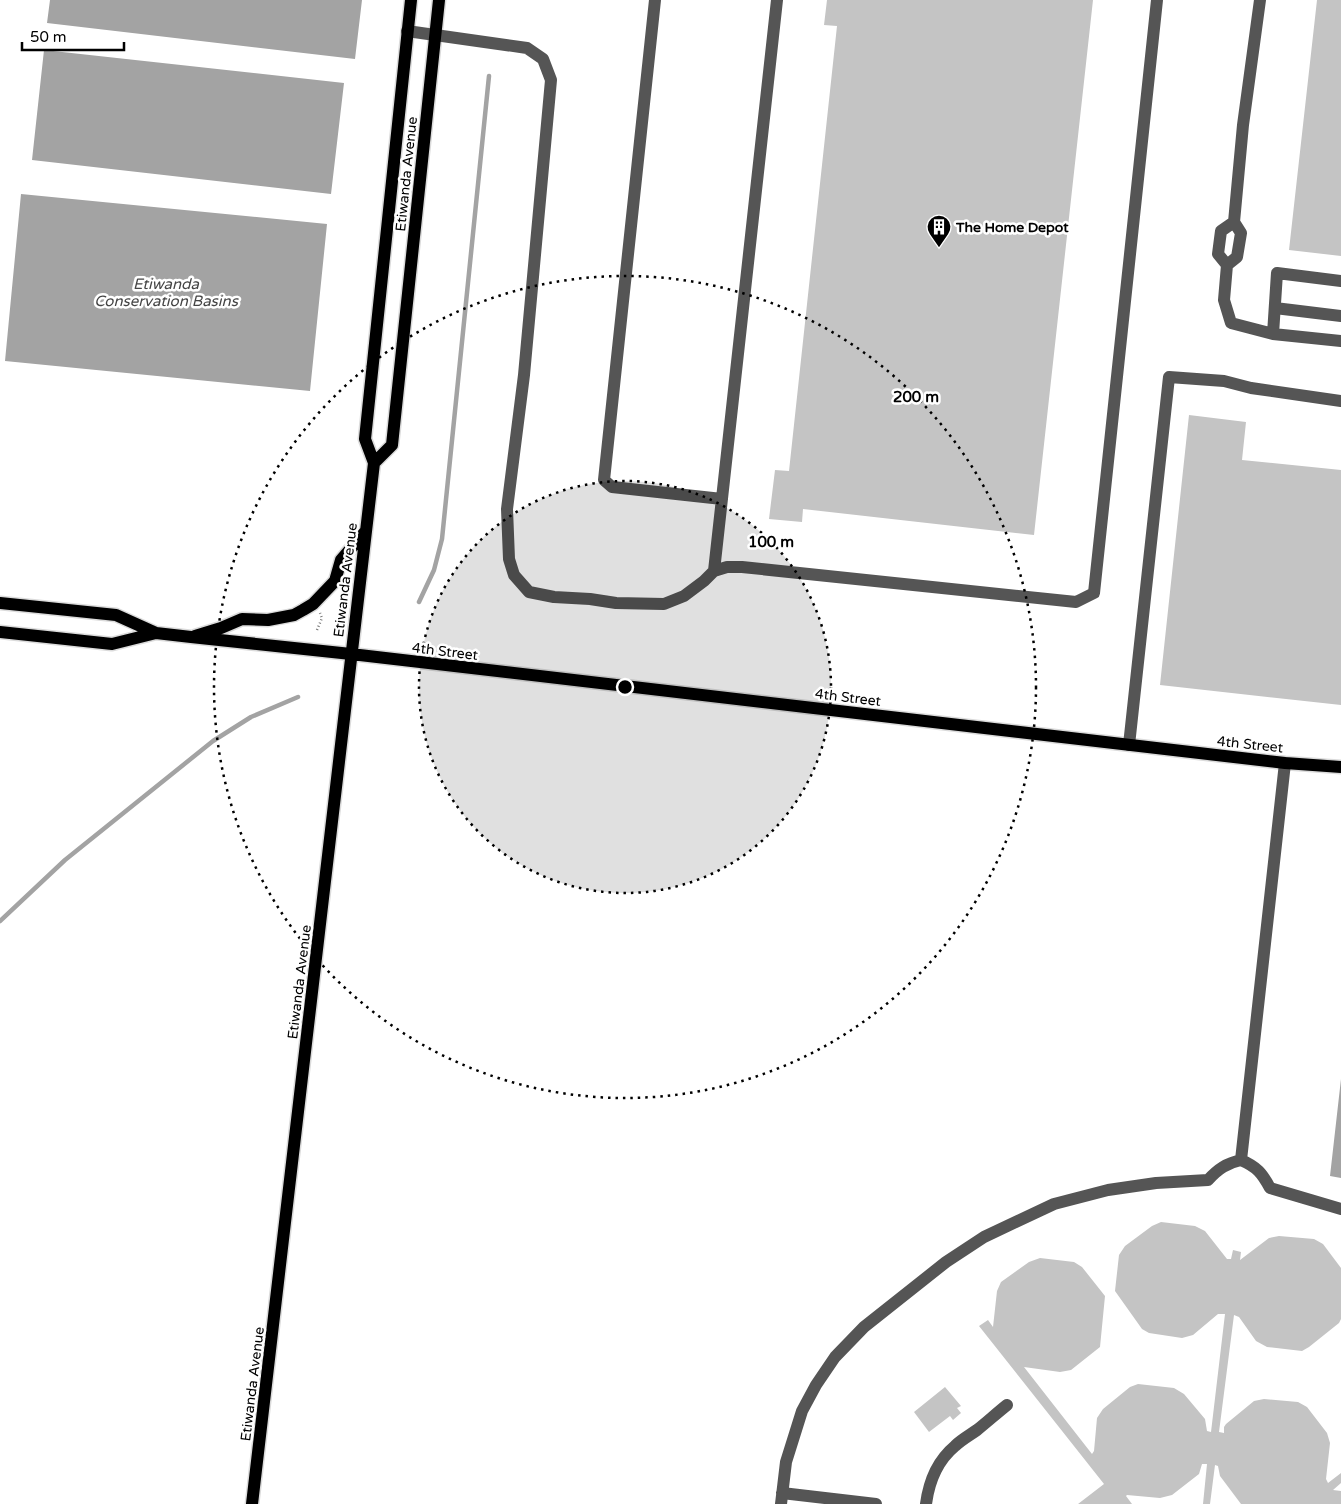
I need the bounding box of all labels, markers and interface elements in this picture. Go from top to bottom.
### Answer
scale bar [22,20,125,52]
text: 50 m [30,28,67,46]
street label: Etiwanda Avenue [392,116,421,232]
building icon: The Home Depot [926,214,952,248]
place label: The Home Depot [955,219,1069,236]
water label: Etiwanda Conservation Basins [94,275,240,310]
text: 200 m [893,388,939,406]
street label: Etiwanda Avenue [330,522,361,638]
text: 100 m [748,533,794,551]
street label: 4th Street [411,639,480,664]
centre of rings [616,678,634,696]
street label: 4th Street [814,685,883,710]
street label: 4th Street [1216,733,1284,756]
street label: Etiwanda Avenue [284,924,315,1040]
street label: Etiwanda Avenue [237,1326,268,1442]

